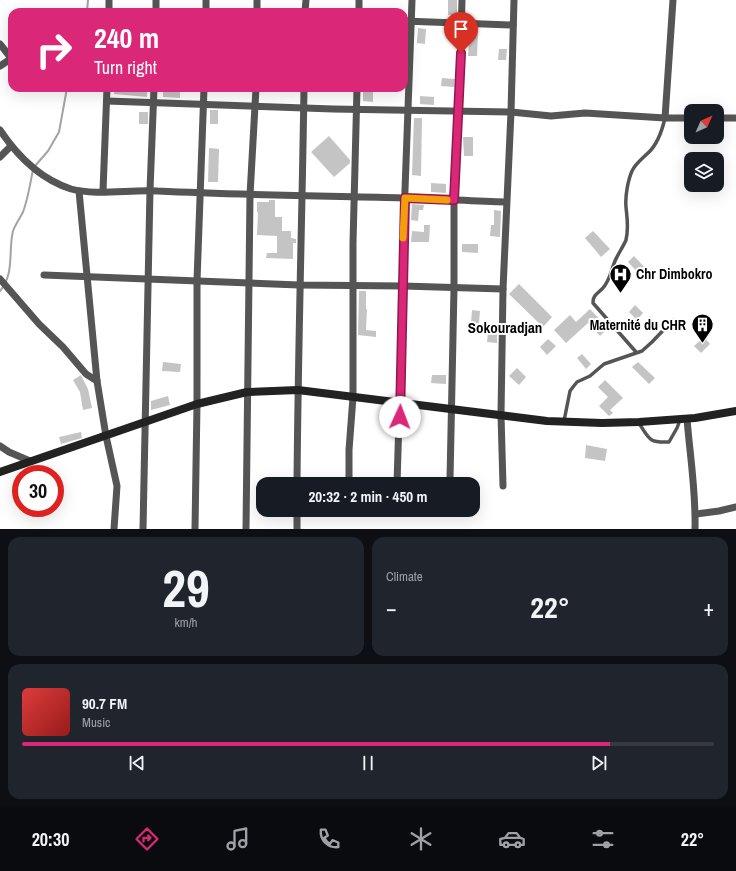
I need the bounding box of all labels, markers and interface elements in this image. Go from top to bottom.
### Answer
pin [444,12,478,53]
icon: arrive [450,18,472,40]
text: 240 m [94,19,159,57]
icon: right [28,24,80,76]
text: Turn right [94,55,157,80]
north arrow [684,104,724,144]
map controls [684,104,724,192]
button: layers [684,152,724,192]
hospital icon: Chr Dimbokro [608,261,634,294]
place label: Chr Dimbokro [636,265,713,283]
building icon: Maternité du CHR [689,312,715,345]
place label: Maternité du CHR [590,316,687,334]
district label: Sokouradjan [468,317,542,338]
position arrow [379,396,421,438]
speed limit sign: 30 [12,465,64,517]
text: 20:32 · 2 min · 450 m [309,486,427,507]
text: 29 [162,553,210,623]
text: Climate [386,568,423,585]
text: 22° [530,587,570,627]
text: − [386,593,397,623]
text: + [703,593,714,623]
text: km/h [174,614,198,631]
text: 90.7 FM [82,693,127,714]
text: Music [82,714,110,731]
icon: previous [126,752,148,774]
icon: pause [357,752,379,774]
icon: next [588,752,610,774]
icon: directions [133,825,161,853]
icon: music [224,825,252,853]
icon: phone [315,825,343,853]
icon: climate [407,825,435,853]
icon: car [498,825,526,853]
icon: filters [589,825,617,853]
text: 20:30 [32,827,69,852]
text: 22° [681,827,704,852]

